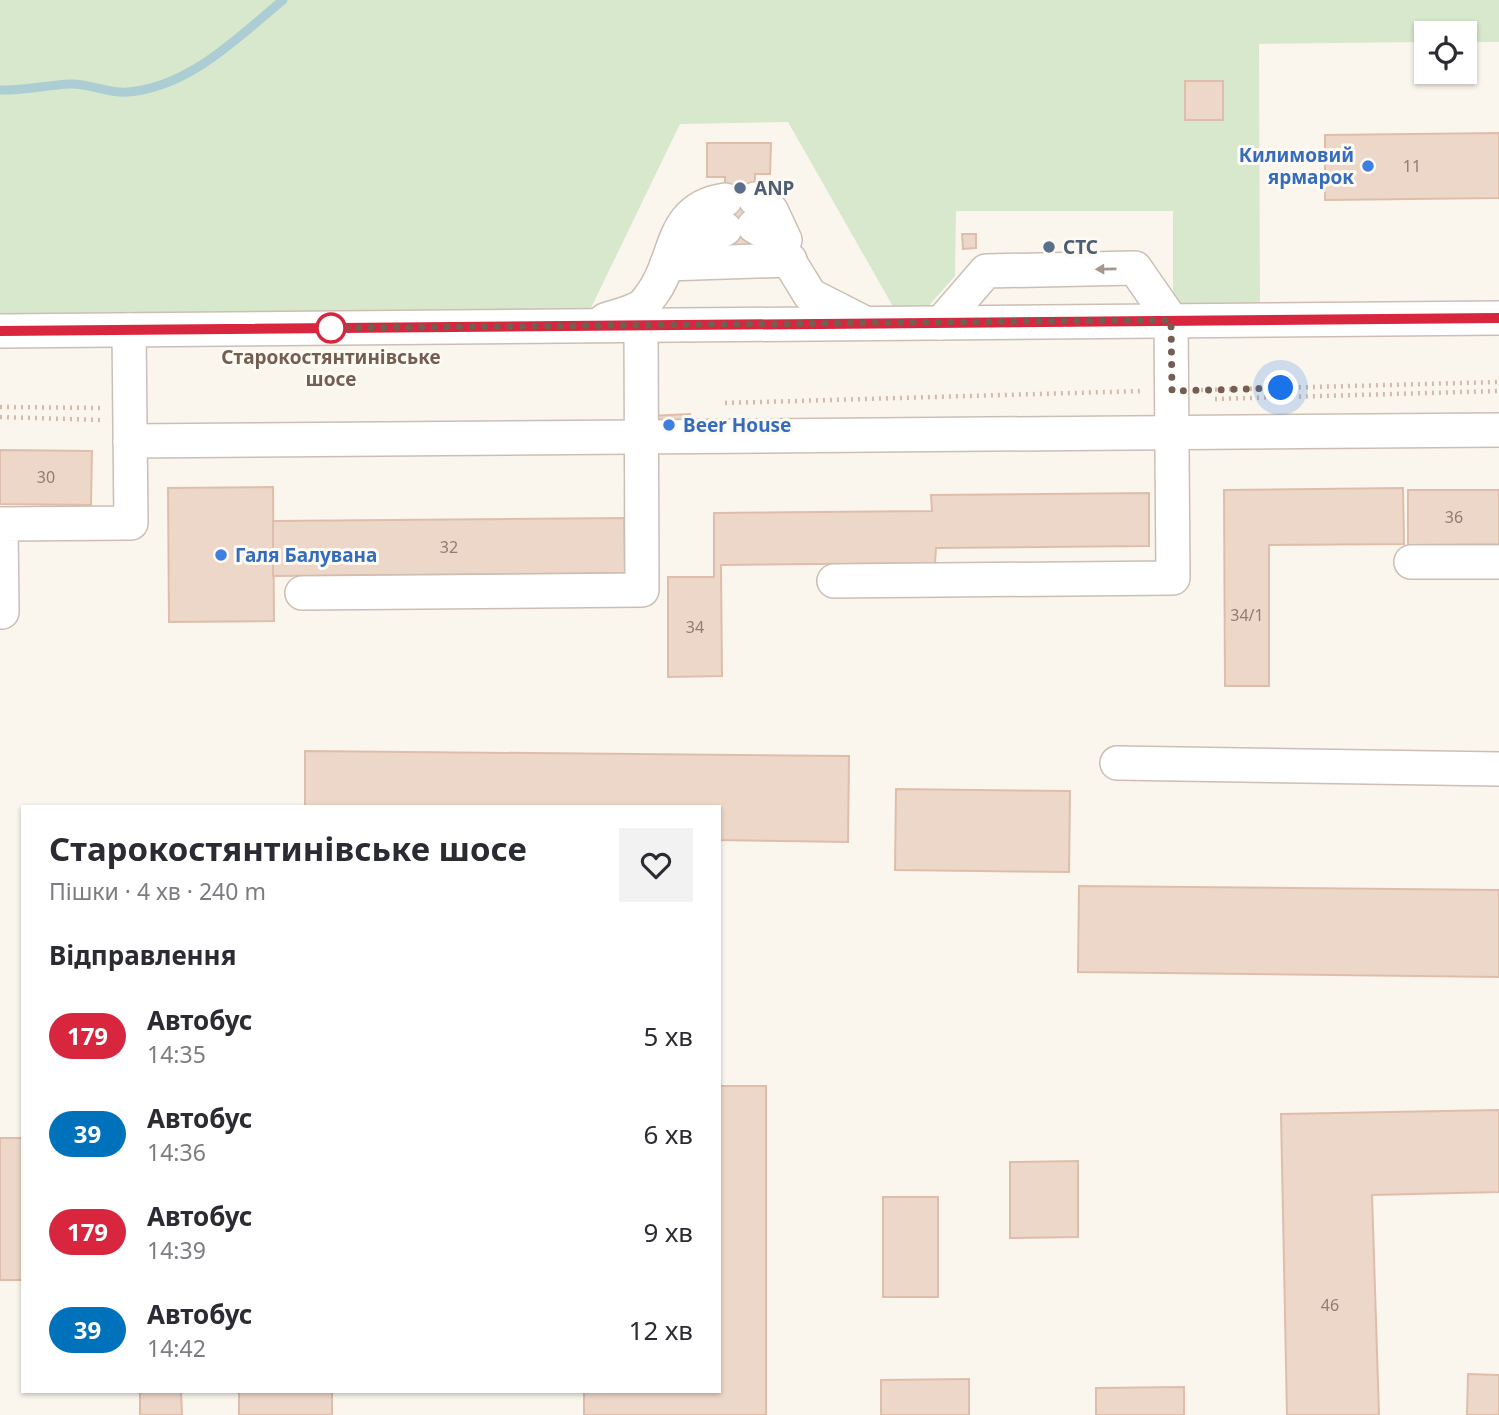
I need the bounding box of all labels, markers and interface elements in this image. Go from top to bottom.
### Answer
map controls [1414,21,1477,84]
button: locate [1414,21,1477,84]
place label: Килимовий ярмарок [1239,142,1354,190]
house number: 11 [1403,155,1421,177]
marker: Килимовий ярмарок [1360,158,1376,174]
place label: ANP [754,175,794,201]
marker: ANP [732,180,748,196]
place label: СТС [1063,234,1098,260]
marker: СТС [1041,239,1057,255]
one-way arrow [1094,263,1116,275]
marker: Старокостянтинівське шосе [316,313,346,343]
place label: Старокостянтинівське шосе [221,344,441,392]
your location [1263,370,1298,405]
place label: Beer House [683,412,791,438]
marker: Beer House [661,417,677,433]
house number: 30 [37,466,55,488]
house number: 36 [1445,506,1463,528]
house number: 32 [440,536,458,558]
place label: Галя Балувана [235,542,377,568]
marker: Галя Балувана [213,547,229,563]
house number: 34/1 [1230,604,1264,626]
house number: 34 [686,616,704,638]
text: Старокостянтинівське шосе [49,826,527,871]
button: heart [619,828,693,902]
text: Пішки · 4 хв · 240 m [49,875,266,907]
text: Відправлення [49,937,236,973]
text: Автобус [147,1002,252,1038]
text: 5 хв [643,1018,693,1054]
text: 179 [67,1019,108,1052]
text: 14:35 [147,1038,206,1070]
text: Автобус [147,1100,252,1136]
text: 6 хв [643,1116,693,1152]
text: 39 [74,1117,101,1150]
text: 14:36 [147,1136,206,1168]
text: Автобус [147,1198,252,1234]
text: 9 хв [643,1214,693,1250]
text: 179 [67,1215,108,1248]
text: 14:39 [147,1234,206,1266]
house number: 46 [1321,1294,1339,1316]
text: Автобус [147,1296,252,1332]
text: 12 хв [629,1312,693,1348]
text: 39 [74,1313,101,1346]
text: 14:42 [147,1332,206,1364]

